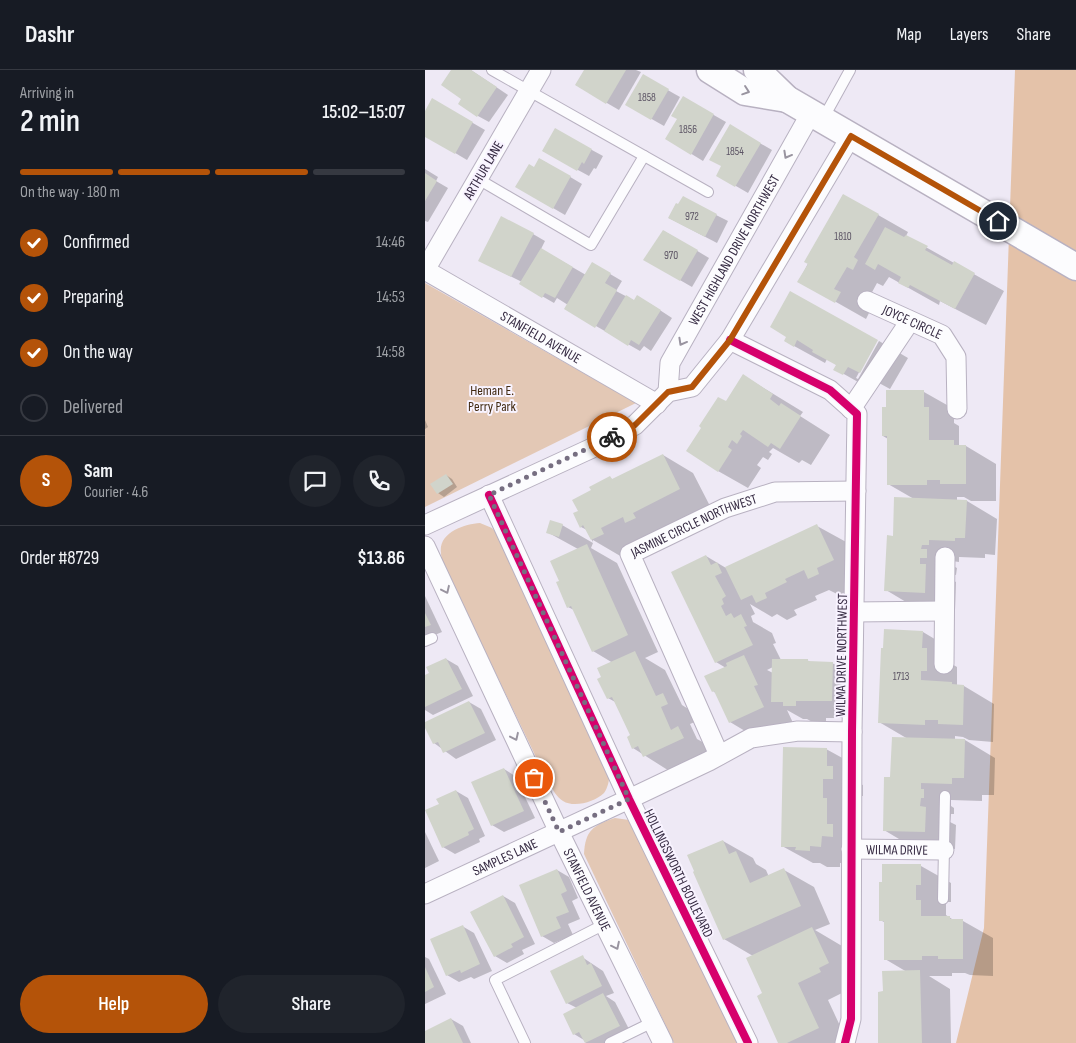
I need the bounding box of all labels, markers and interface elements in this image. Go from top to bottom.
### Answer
text: Dashr [25,20,74,49]
text: Map [897,24,922,45]
text: Layers [950,24,989,45]
text: Share [1017,24,1051,45]
text: Arriving in [20,84,74,103]
one-way arrow [741,85,750,95]
house number: 1858 [638,91,656,104]
text: 15:02–15:07 [322,101,405,124]
text: 2 min [20,102,80,141]
house number: 1856 [679,123,697,136]
street label: ARTHUR LANE [459,138,507,203]
house number: 1854 [726,145,744,158]
one-way arrow [784,150,794,159]
street label: WEST HIGHLAND DRIVE NORTHWEST [685,171,784,329]
text: On the way · 180 m [20,183,120,202]
pin [977,200,1019,242]
icon: home [984,207,1012,235]
house number: 972 [685,210,699,223]
icon: check [20,229,48,257]
house number: 1810 [834,230,852,243]
text: Confirmed [63,231,130,254]
text: 14:46 [376,233,405,252]
house number: 970 [664,249,678,262]
icon: check [20,284,48,312]
text: Preparing [63,286,124,309]
text: 14:53 [377,288,405,307]
street label: JOYCE CIRCLE [879,301,945,343]
street label: STANFIELD AVENUE [497,307,584,367]
one-way arrow [678,337,688,346]
icon: check [20,339,48,367]
text: On the way [63,341,133,364]
text: 14:58 [376,343,405,362]
park label: Heman E. Perry Park [468,382,517,415]
text: Delivered [63,396,123,419]
courier [587,412,637,462]
icon: bike [598,423,626,451]
button: chat [289,455,341,507]
button: phone [353,455,405,507]
text: Sam [84,460,113,483]
text: S [42,469,50,492]
text: Courier · 4.6 [84,483,148,502]
street label: JASMINE CIRCLE NORTHWEST [627,490,760,562]
text: Order #8729 [20,547,99,570]
text: $13.86 [357,547,405,570]
one-way arrow [439,585,450,594]
street label: WILMA DRIVE NORTHWEST [832,593,851,717]
house number: 1713 [893,670,910,683]
one-way arrow [508,732,519,741]
pin [513,757,555,799]
icon: bag [520,764,548,792]
street label: HOLLINGSWORTH BOULEVARD [640,806,717,940]
street label: SAMPLES LANE [470,835,540,880]
street label: WILMA DRIVE [866,841,928,859]
street label: STANFIELD AVENUE [559,846,615,934]
one-way arrow [610,941,620,950]
button: Help [20,975,208,1033]
button: Share [218,975,405,1033]

